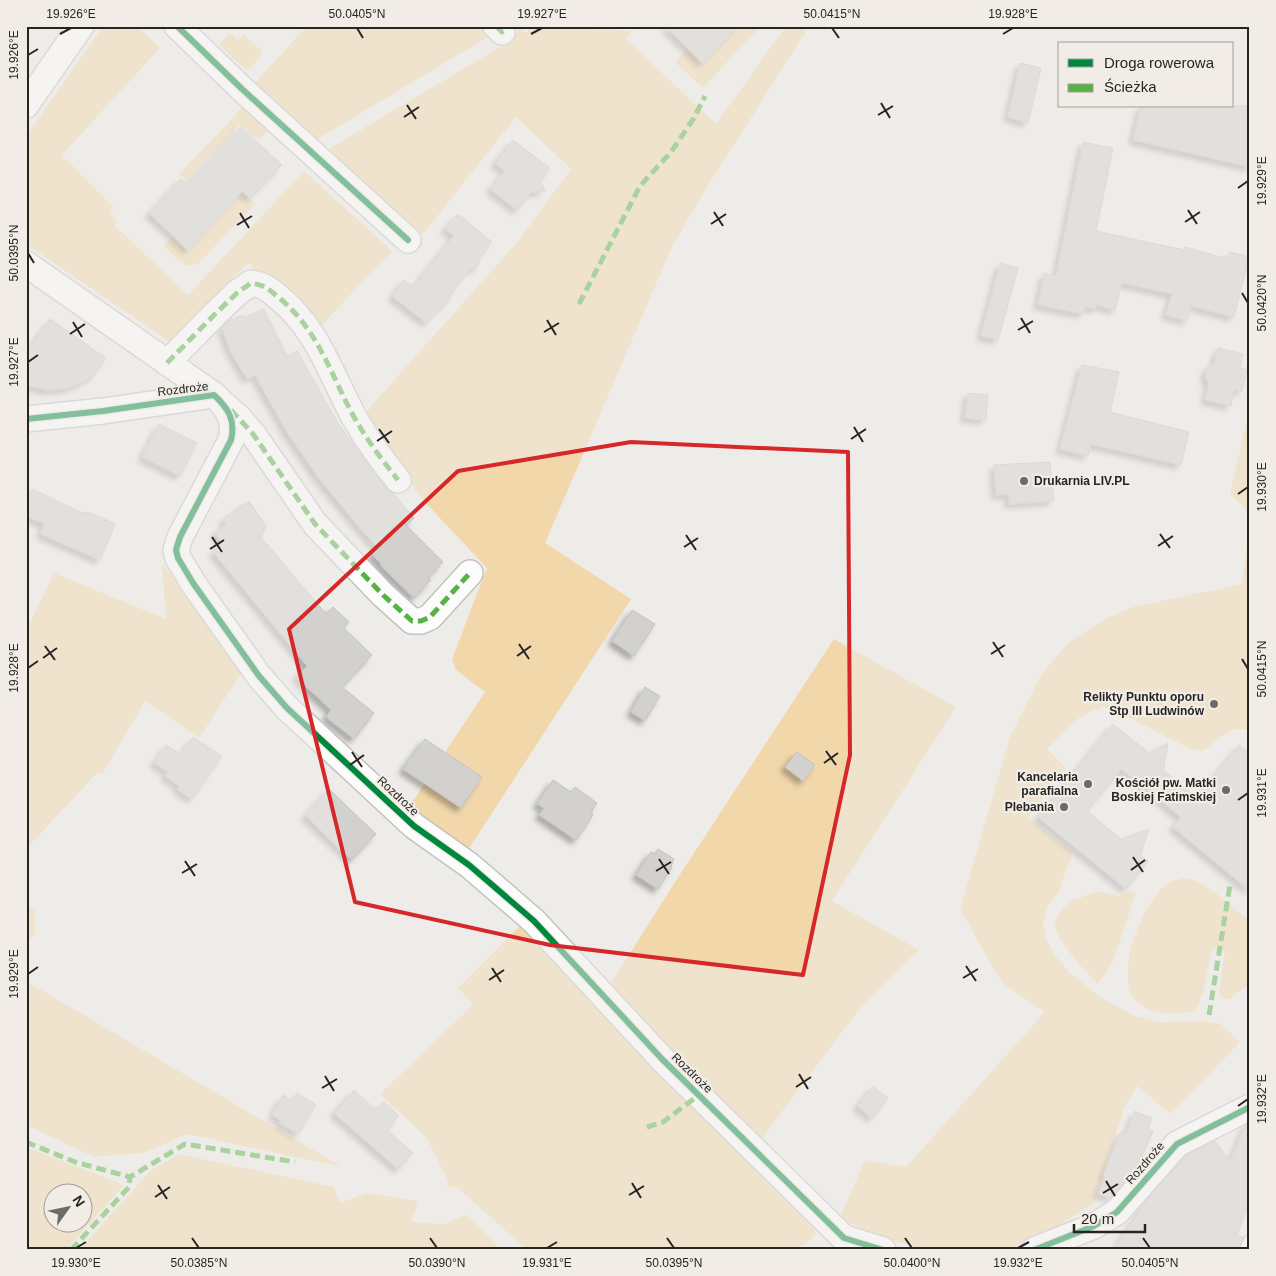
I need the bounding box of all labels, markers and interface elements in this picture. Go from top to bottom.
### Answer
text: 19.926°E [46,7,96,21]
text: 50.0405°N [329,7,385,21]
text: 19.927°E [517,7,567,21]
text: 50.0415°N [804,7,860,21]
text: 19.928°E [988,7,1038,21]
text: 19.926°E [7,30,21,80]
legend [1058,42,1234,108]
text: Droga rowerowa [1104,54,1215,71]
text: Ścieżka [1104,78,1157,95]
text: 19.929°E [1255,156,1269,206]
text: 50.0395°N [7,225,21,281]
text: 50.0420°N [1255,275,1269,331]
text: 19.927°E [7,337,21,387]
street label: Rozdroże [157,379,210,399]
text: 19.930°E [1255,462,1269,512]
place label: Drukarnia LIV.PL [1034,474,1130,488]
marker: Drukarnia LIV.PL [1018,475,1030,487]
text: 50.0415°N [1255,641,1269,697]
text: 19.928°E [7,643,21,693]
place label: Relikty Punktu oporu Stp III Ludwinów [1083,690,1205,718]
marker: Relikty Punktu oporu Stp III Ludwinów [1208,698,1220,710]
text: 19.931°E [1255,768,1269,818]
place label: Kancelaria parafialna [1017,770,1078,798]
street label: Rozdroże [374,773,422,819]
place label: Kościół pw. Matki Boskiej Fatimskiej [1111,776,1216,804]
marker: Kancelaria parafialna [1082,778,1094,790]
marker: Kościół pw. Matki Boskiej Fatimskiej [1220,784,1232,796]
place label: Plebania [1005,800,1054,814]
marker: Plebania [1058,801,1070,813]
text: 19.929°E [7,949,21,999]
street label: Rozdroże [669,1050,716,1096]
text: 19.932°E [1255,1074,1269,1124]
street label: Rozdroże [1123,1139,1167,1187]
north arrow [42,1184,92,1234]
text: N [69,1192,88,1210]
scale bar [1074,1201,1145,1233]
text: 20 m [1081,1210,1114,1227]
text: 19.930°E [51,1256,101,1270]
text: 50.0385°N [171,1256,227,1270]
text: 50.0390°N [409,1256,465,1270]
text: 19.931°E [522,1256,572,1270]
text: 50.0395°N [646,1256,702,1270]
text: 50.0400°N [884,1256,940,1270]
text: 19.932°E [993,1256,1043,1270]
text: 50.0405°N [1122,1256,1178,1270]

